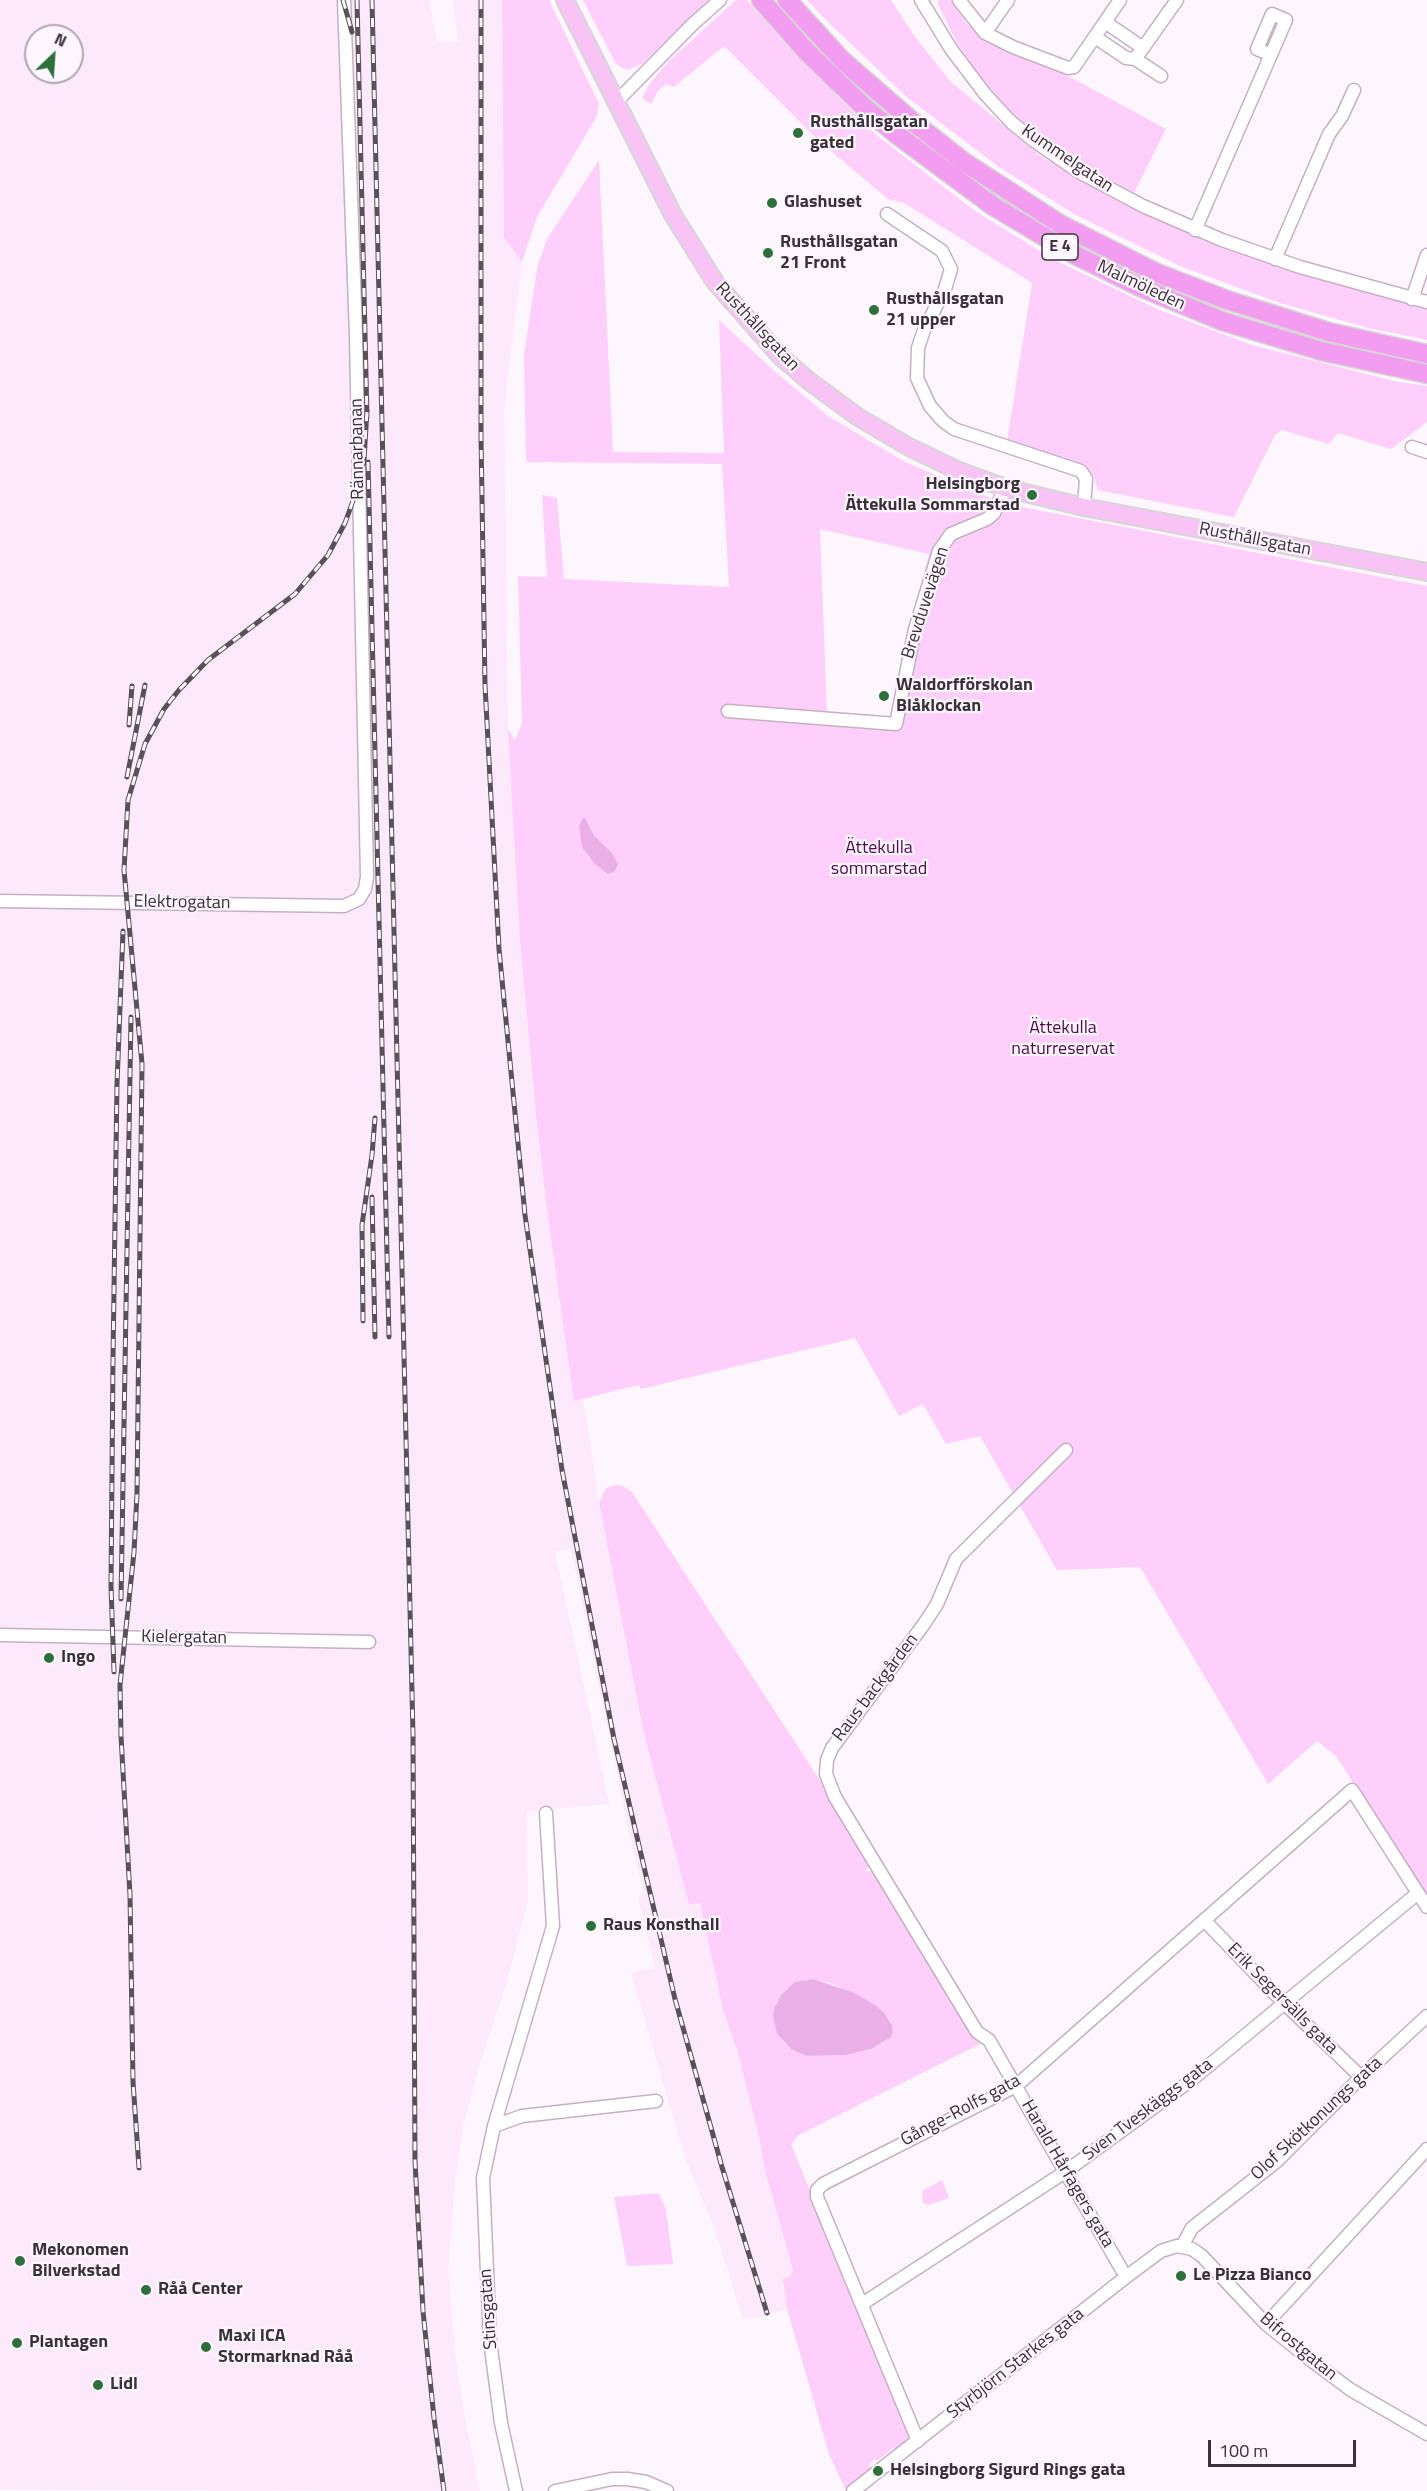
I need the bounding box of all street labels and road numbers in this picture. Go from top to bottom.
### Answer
street label: Kummelgatan [1017,120,1117,198]
road number: E 4 [1042,234,1078,260]
street label: Malmöleden [1094,256,1188,316]
street label: Rusthållsgatan [710,278,804,376]
street label: Rännarbanan [346,398,370,500]
street label: Rusthållsgatan [1197,519,1313,561]
street label: Brevduvevägen [898,544,954,662]
street label: Elektrogatan [133,891,231,915]
street label: Kielergatan [141,1626,227,1650]
street label: Raus backgården [828,1630,924,1746]
street label: Erik Segersälls gata [1222,1939,1342,2059]
street label: Olof Skötkonungs gata [1247,2053,1387,2185]
street label: Sven Tveskäggs gata [1079,2054,1217,2166]
street label: Gånge-Rolfs gata [897,2070,1025,2152]
street label: Harald Hårfagers gata [1016,2096,1118,2252]
street label: Stinsgatan [475,2268,503,2350]
street label: Styrbjörn Starkes gata [943,2304,1089,2424]
street label: Bifrostgatan [1255,2308,1341,2386]

